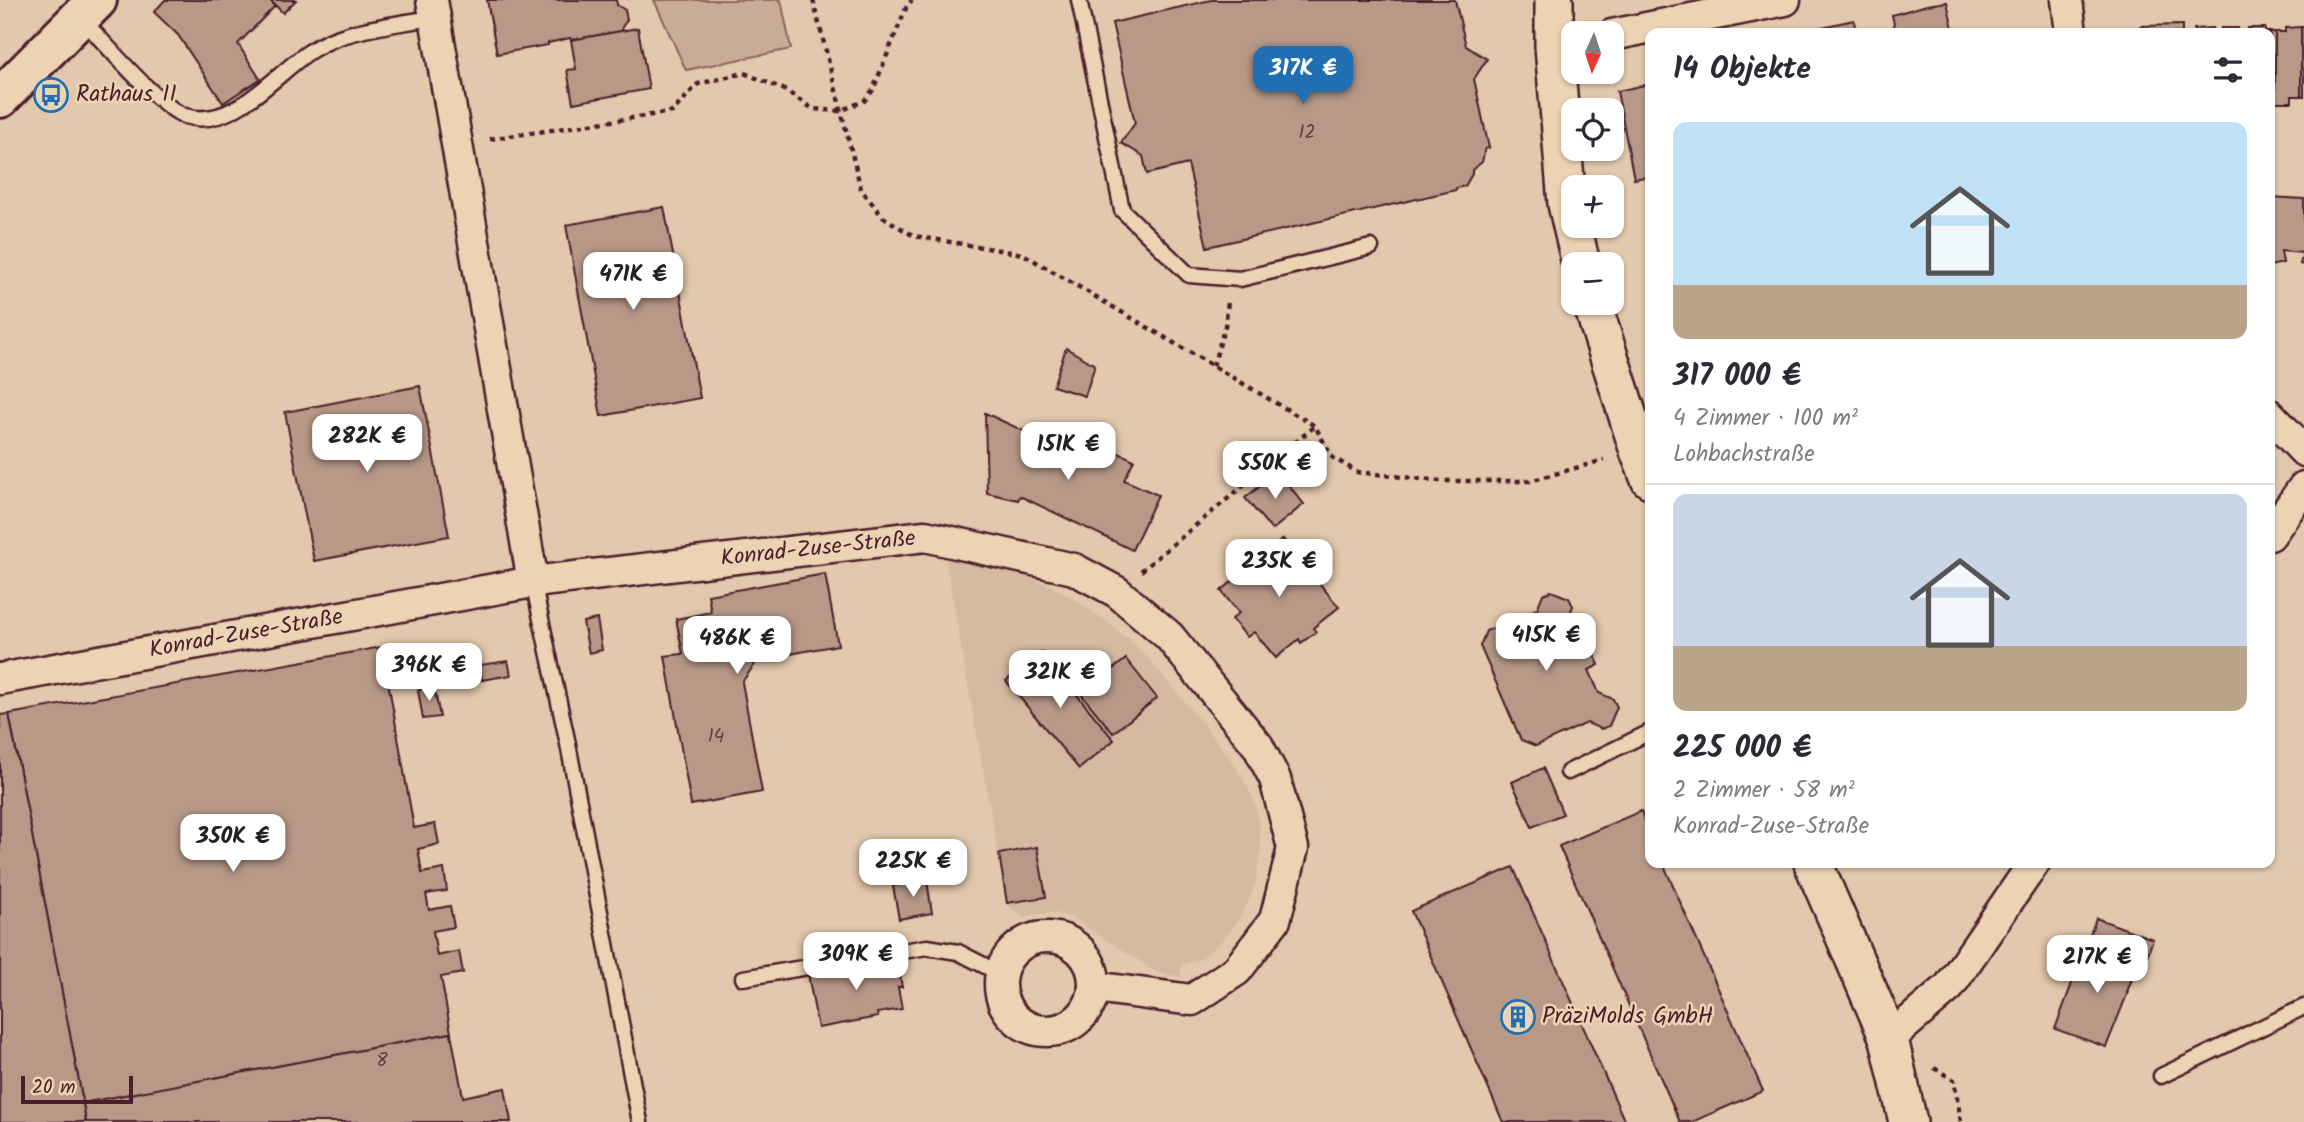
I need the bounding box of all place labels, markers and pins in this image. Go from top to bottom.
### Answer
pin: 317K € [1246,46,1360,106]
bus stop icon: Rathaus II [32,76,70,114]
place label: Rathaus II [76,77,177,113]
pin: 471K € [576,252,690,312]
pin: 282K € [310,414,424,474]
pin: 151K € [1011,422,1125,482]
pin: 550K € [1218,442,1332,501]
pin: 235K € [1222,540,1336,599]
pin: 415K € [1489,614,1603,673]
pin: 486K € [680,616,794,676]
pin: 396K € [372,644,486,703]
pin: 321K € [1003,650,1117,710]
pin: 350K € [176,814,290,874]
pin: 225K € [856,839,970,899]
pin: 309K € [799,932,913,992]
pin: 217K € [2040,936,2154,995]
building icon: PräziMolds GmbH [1499,998,1537,1036]
place label: PräziMolds GmbH [1542,999,1713,1035]

